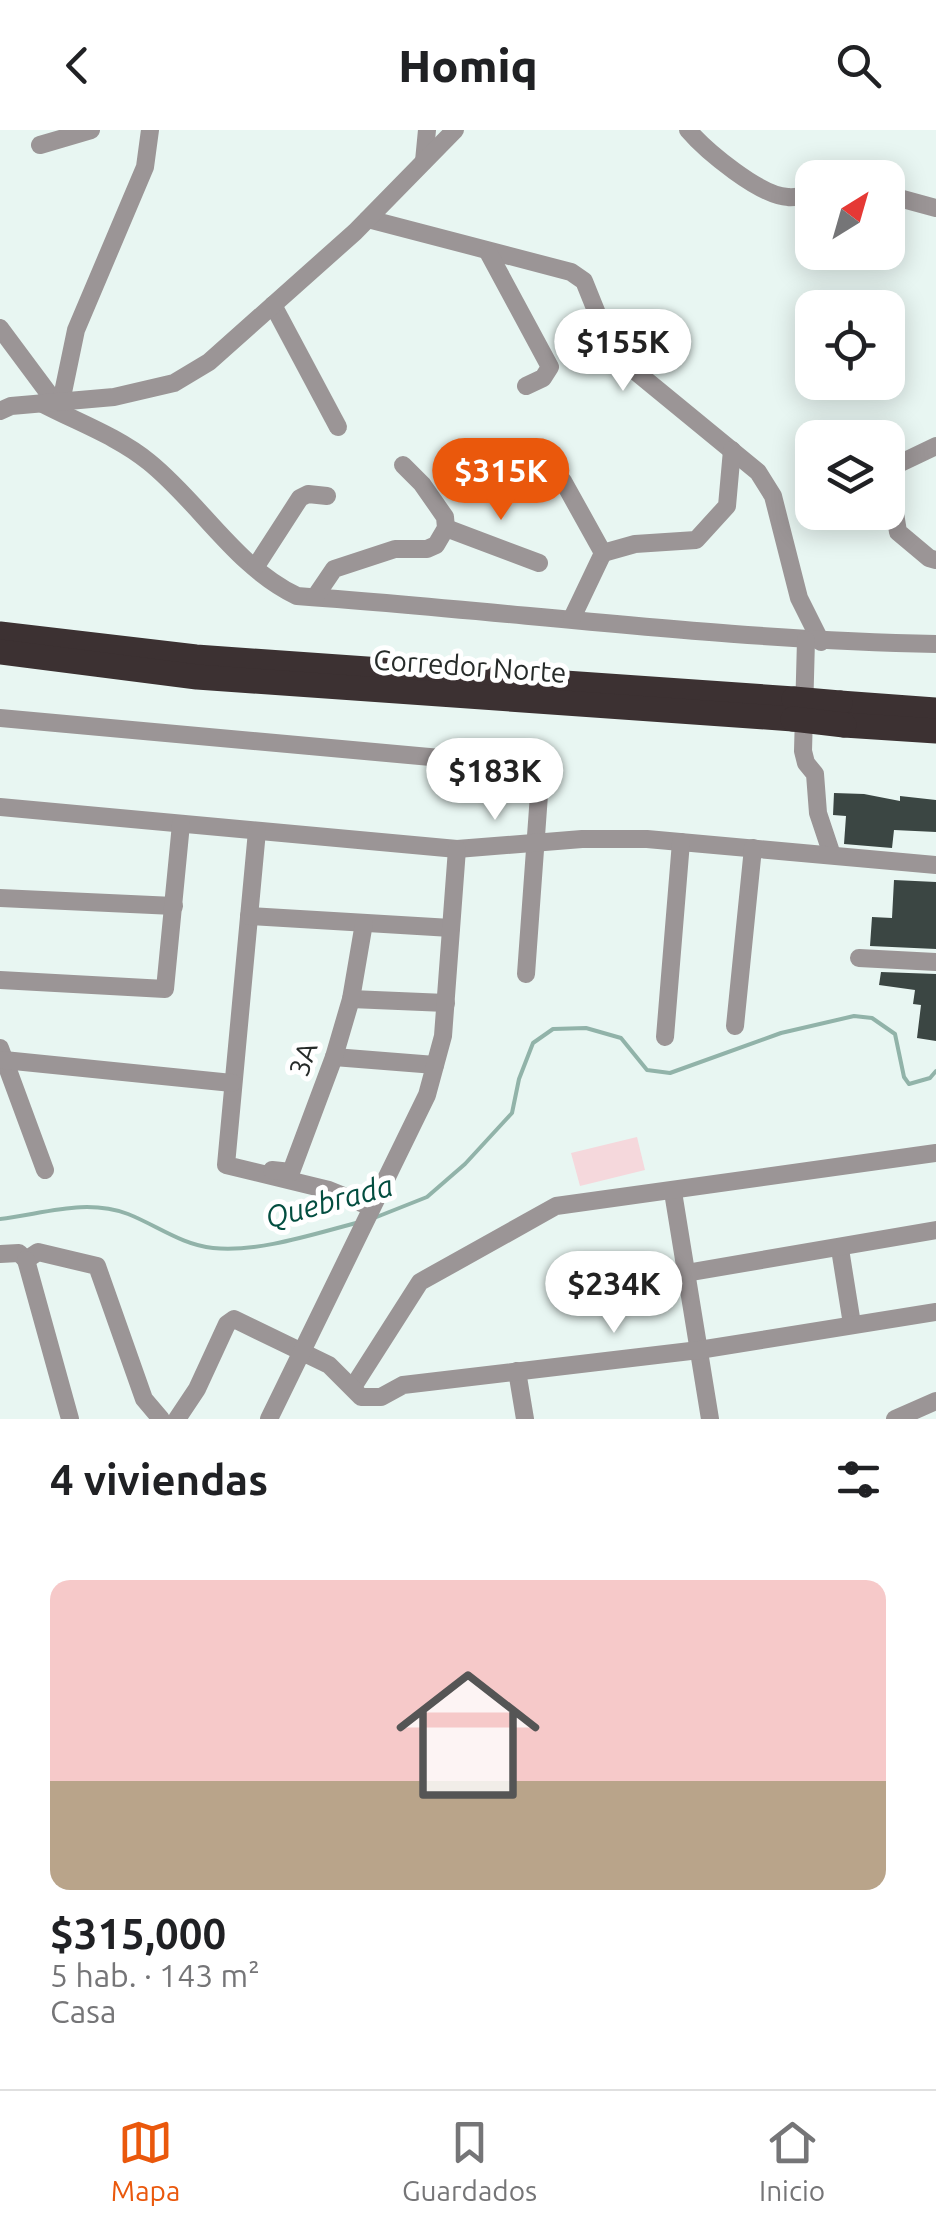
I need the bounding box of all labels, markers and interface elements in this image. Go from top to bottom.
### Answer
icon: back [50,38,105,93]
icon: search [831,38,886,93]
text: Homiq [398,40,538,91]
north arrow [795,160,905,270]
map controls [795,160,905,530]
button: locate [795,290,905,400]
pin: $155K [553,309,693,394]
text: $155K [576,323,670,359]
button: layers [795,420,905,530]
pin: $315K [431,438,571,523]
text: $315K [454,452,548,488]
street label: Corredor Norte [373,643,568,688]
pin: $183K [425,738,565,823]
text: $183K [448,752,542,788]
street label: 3A [282,1038,323,1080]
water label: Quebrada [261,1168,396,1234]
pin: $234K [544,1251,684,1336]
text: $234K [567,1265,661,1301]
icon: filters [831,1452,886,1507]
text: 4 viviendas [50,1456,268,1503]
icon: home [378,1645,558,1825]
text: $315,000 [50,1910,226,1957]
text: 5 hab. · 143 m² [50,1957,260,1993]
text: Casa [50,1993,116,2029]
tab: Mapa [111,2115,180,2206]
tab: Guardados [402,2115,537,2206]
tab: Inicio [759,2115,825,2206]

